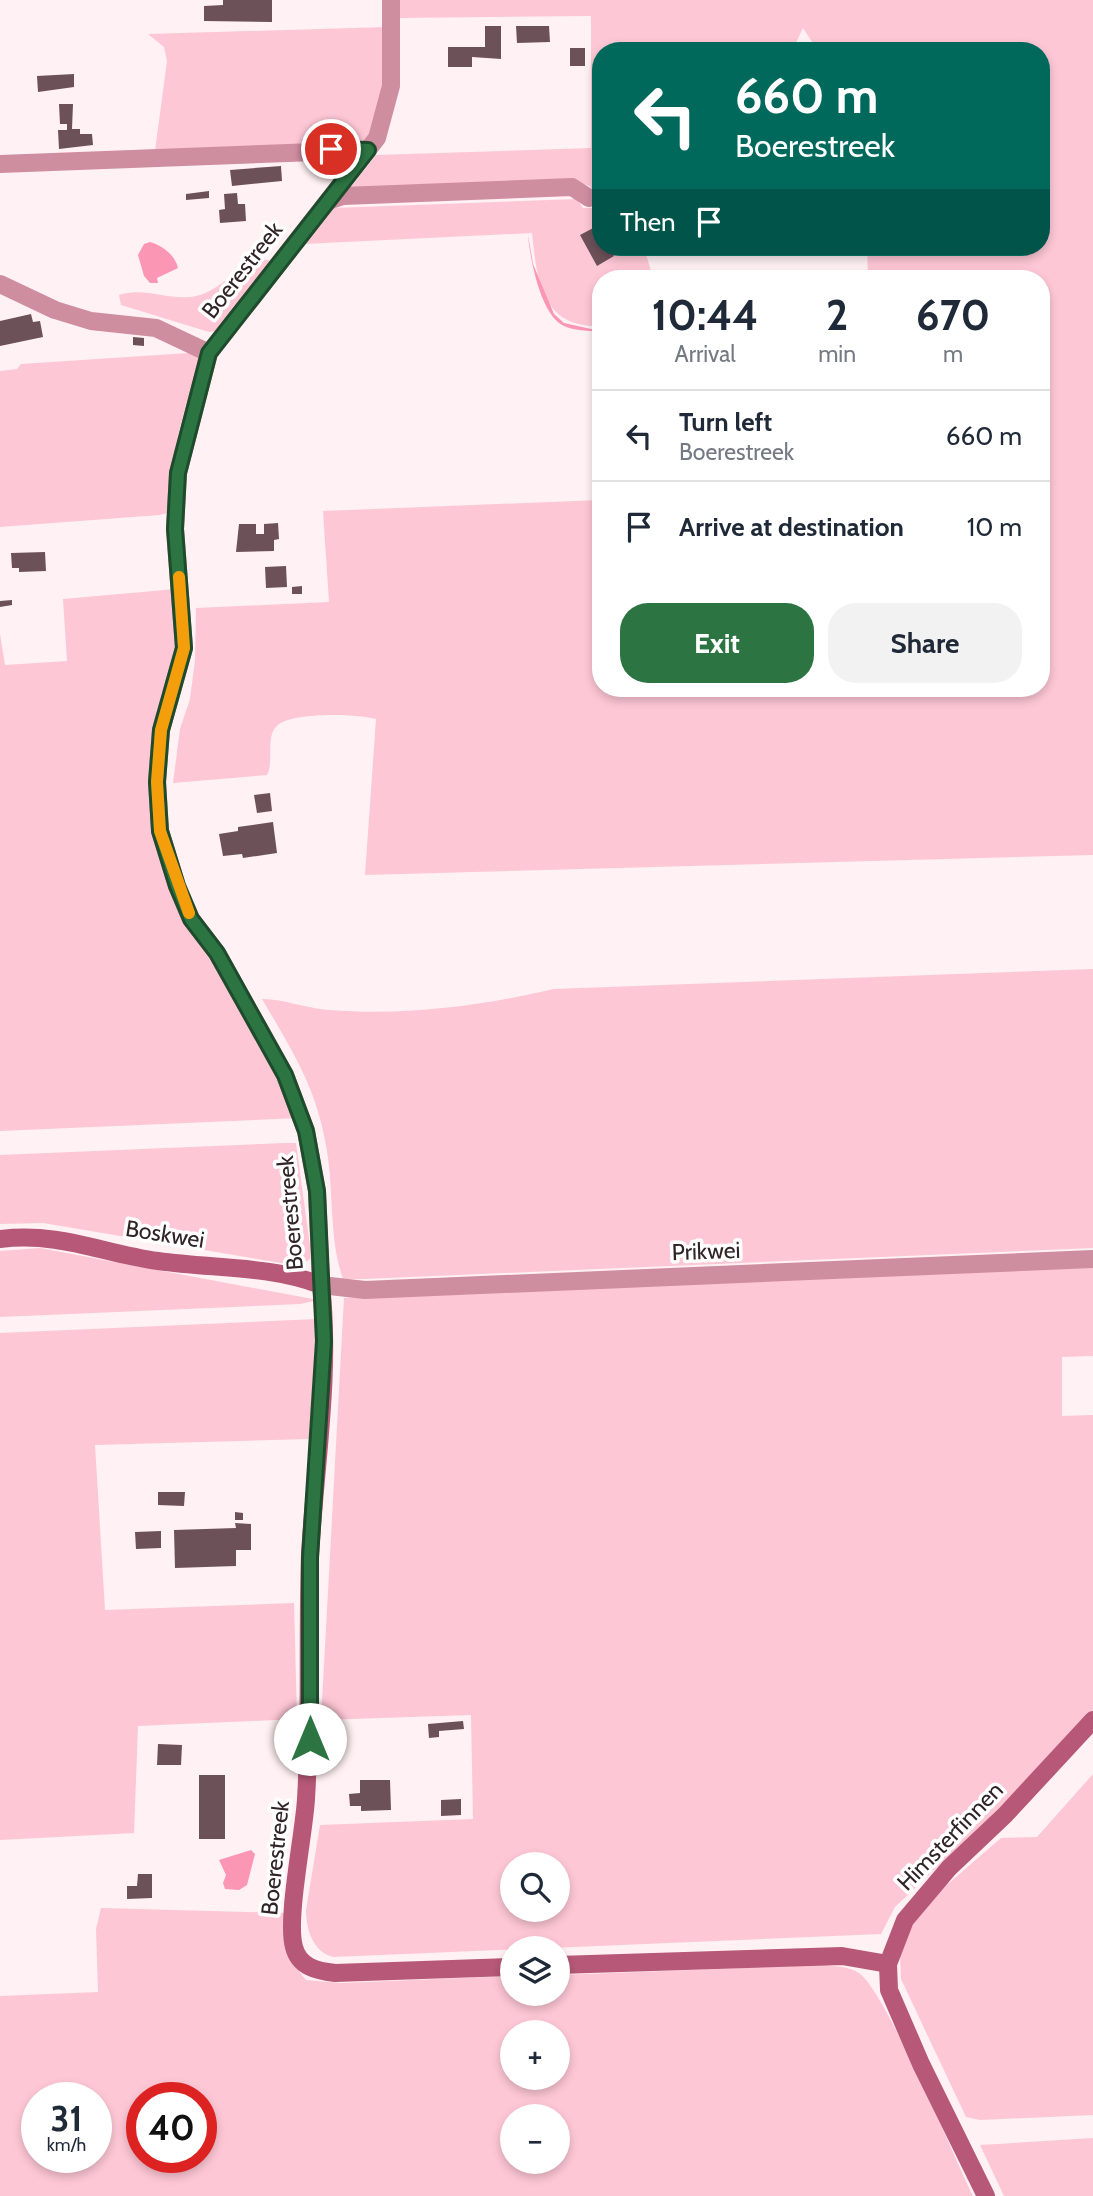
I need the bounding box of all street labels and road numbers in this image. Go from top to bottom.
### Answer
street label: Boerestreek [196,216,289,324]
street label: Boerestreek [271,1154,309,1272]
street label: Boskwei [124,1214,206,1254]
street label: Prikwei [671,1236,741,1266]
street label: Himsterfinnen [891,1776,1009,1896]
street label: Boerestreek [255,1799,295,1917]

